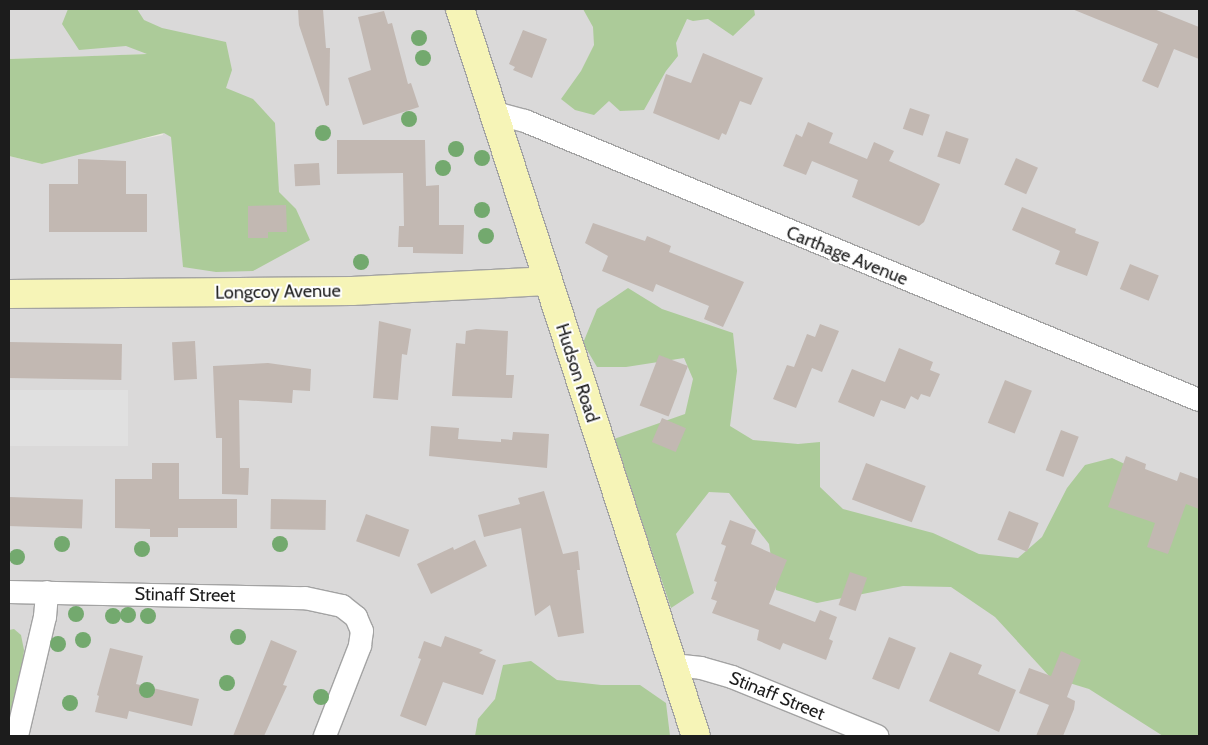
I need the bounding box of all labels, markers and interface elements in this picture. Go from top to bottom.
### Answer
street label: Carthage Avenue [783,222,911,290]
street label: Longcoy Avenue [215,280,341,304]
street label: Hudson Road [551,321,603,425]
street label: Stinaff Street [134,583,236,607]
street label: Stinaff Street [726,667,828,725]

